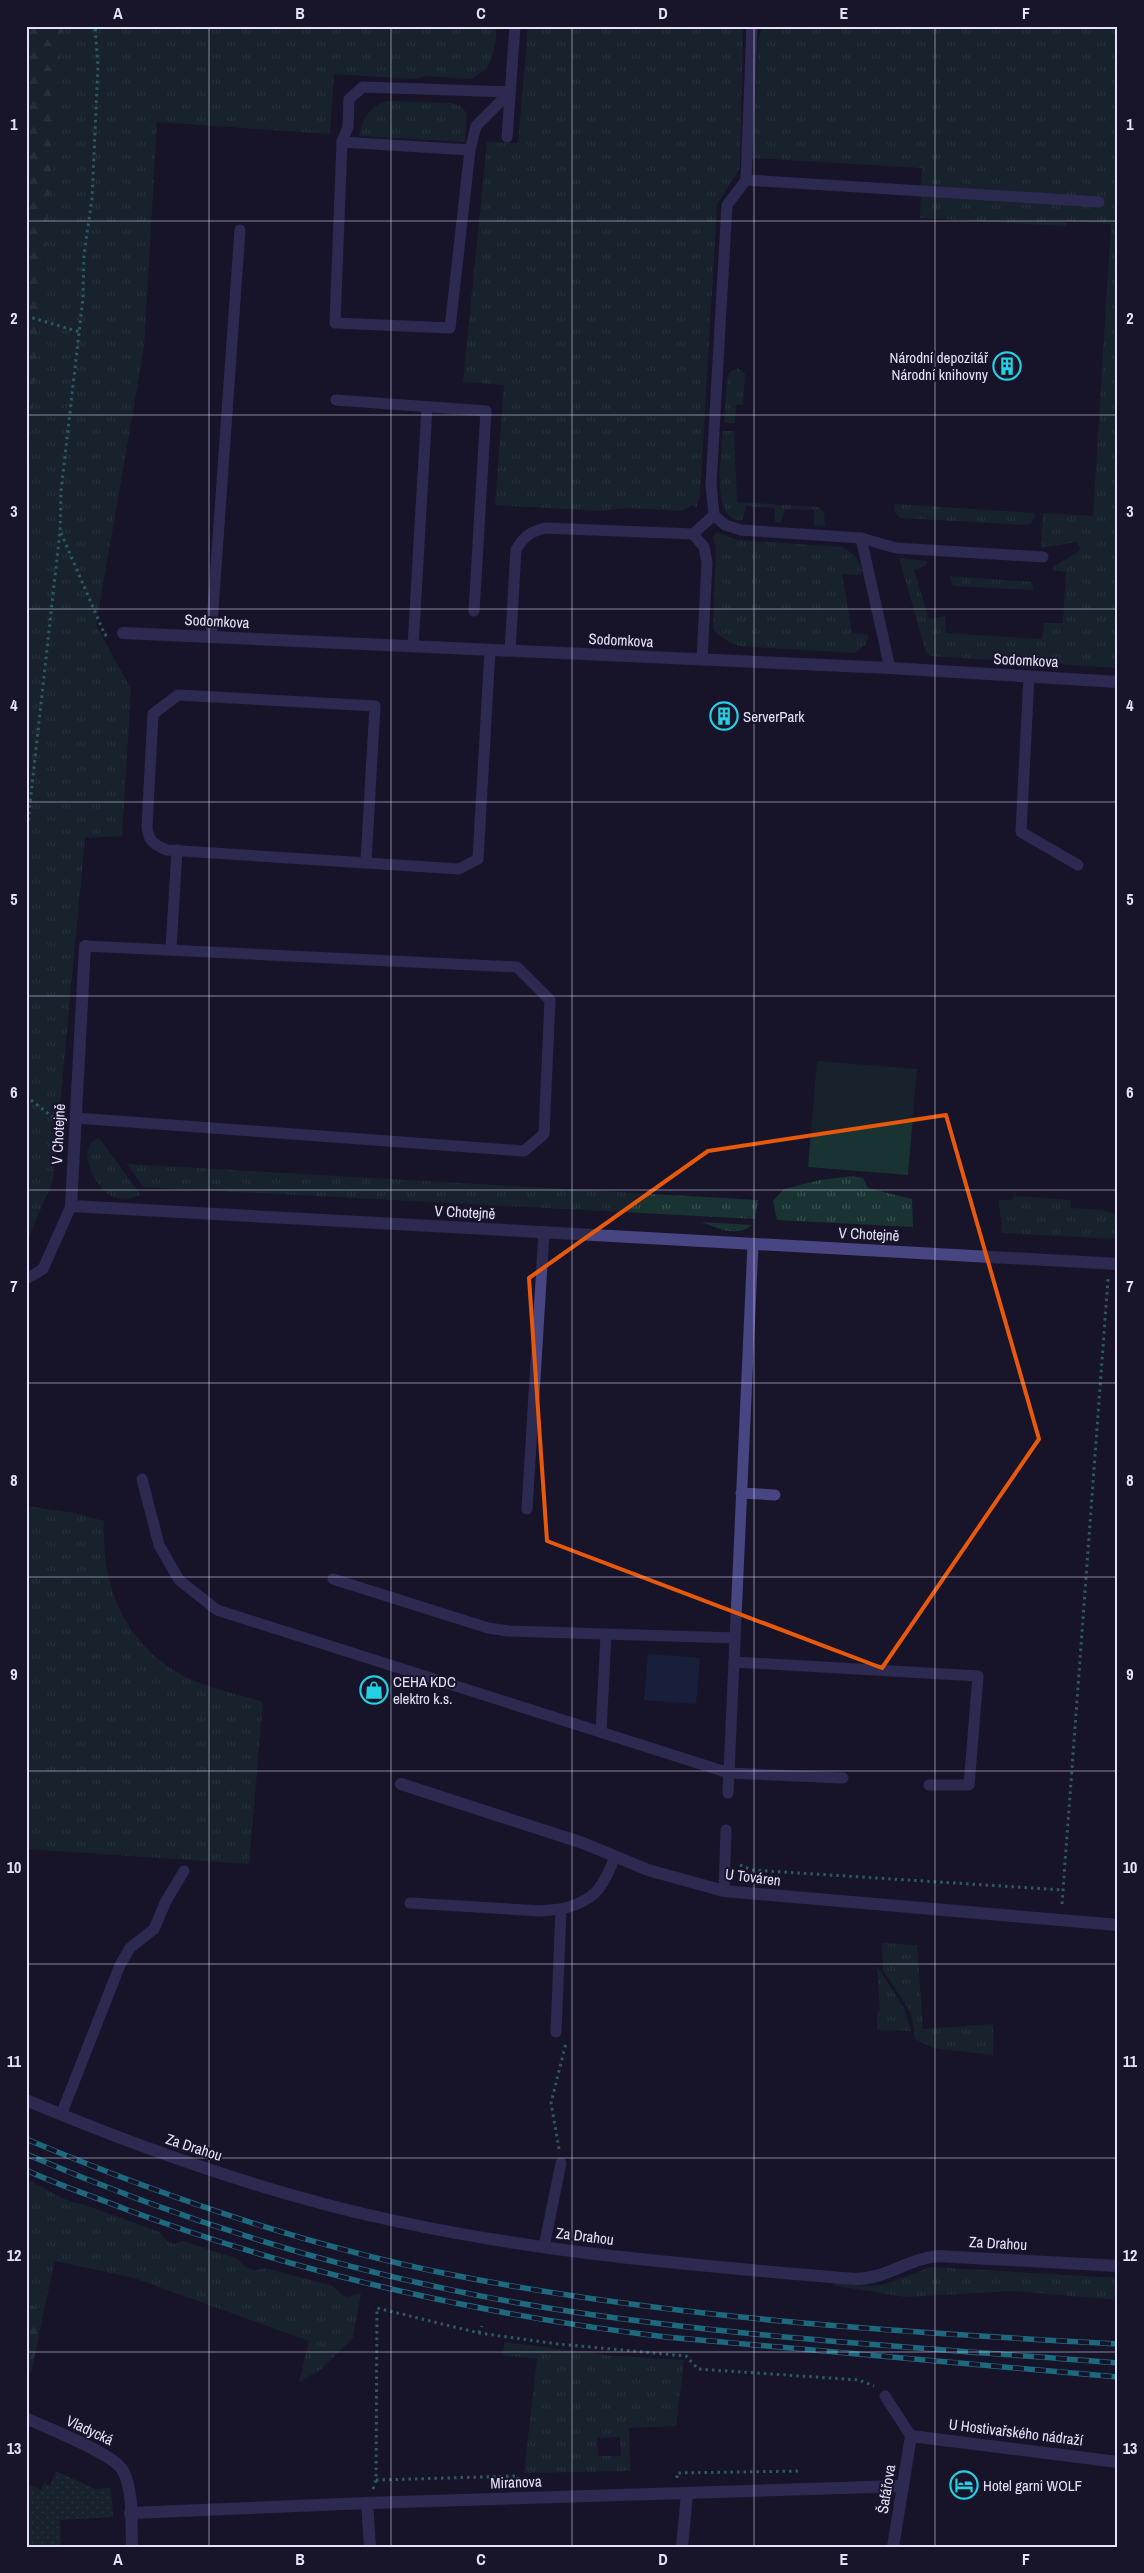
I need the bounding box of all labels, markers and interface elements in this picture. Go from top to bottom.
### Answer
text: A [113,2,123,24]
text: B [295,2,305,24]
text: C [476,2,486,24]
text: D [658,2,668,24]
text: E [840,2,849,24]
text: F [1022,2,1030,24]
text: 1 [10,113,18,135]
text: 1 [1126,113,1134,135]
text: 2 [10,307,18,329]
text: 2 [1126,307,1134,329]
place label: Národní depozitář Národní knihovny [890,347,989,385]
building icon: Národní depozitář Národní knihovny [992,351,1022,381]
text: 3 [10,500,18,522]
text: 3 [1126,500,1134,522]
street label: Sodomkova [184,609,250,633]
street label: Sodomkova [588,628,654,652]
street label: Sodomkova [993,648,1059,672]
text: 4 [10,694,18,716]
text: 4 [1126,694,1134,716]
building icon: ServerPark [709,701,739,731]
place label: ServerPark [743,706,805,727]
text: 5 [10,888,18,910]
text: 5 [1126,888,1134,910]
text: 6 [10,1081,18,1103]
text: 6 [1126,1081,1134,1103]
street label: V Chotejně [46,1103,70,1165]
street label: V Chotejně [434,1200,496,1224]
street label: V Chotejně [838,1222,900,1246]
text: 7 [10,1275,18,1297]
text: 7 [1126,1275,1134,1297]
text: 8 [10,1469,18,1491]
text: 8 [1126,1469,1134,1491]
text: 9 [10,1663,18,1685]
text: 9 [1126,1663,1134,1685]
place label: CEHA KDC elektro k.s. [393,1671,456,1709]
shop icon: CEHA KDC elektro k.s. [359,1675,389,1705]
text: 10 [7,1856,21,1878]
text: 10 [1123,1856,1137,1878]
street label: U Továren [724,1863,782,1891]
text: 11 [7,2050,22,2072]
text: 11 [1123,2050,1138,2072]
street label: Za Drahou [163,2128,225,2166]
street label: Za Drahou [555,2222,615,2250]
street label: Za Drahou [968,2231,1028,2255]
text: 12 [7,2244,21,2266]
text: 12 [1123,2244,1137,2266]
street label: Vladycká [63,2410,117,2450]
street label: U Hostivařského nádraží [948,2413,1085,2451]
text: 13 [7,2437,21,2459]
text: 13 [1123,2437,1137,2459]
street label: Šafářova [872,2463,900,2515]
hotel icon: Hotel garni WOLF [949,2470,979,2500]
street label: Miranova [490,2471,542,2493]
place label: Hotel garni WOLF [983,2475,1082,2496]
text: A [113,2548,123,2570]
text: B [295,2548,305,2570]
text: C [476,2548,486,2570]
text: D [658,2548,668,2570]
text: E [840,2548,849,2570]
text: F [1022,2548,1030,2570]

